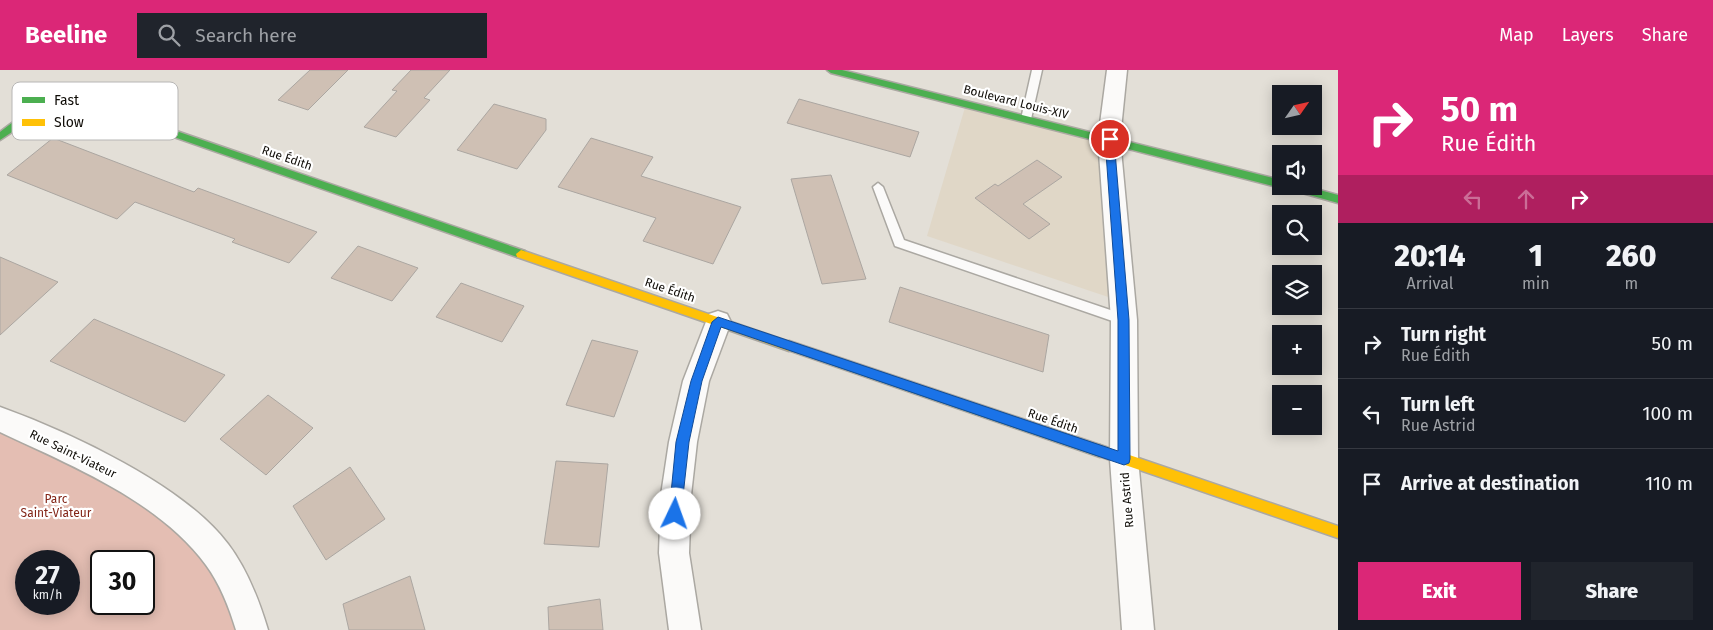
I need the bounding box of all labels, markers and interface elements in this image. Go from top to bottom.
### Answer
search box [137,13,487,58]
text: Beeline [25,21,107,49]
icon: search [155,21,183,49]
text: Search here [195,24,297,47]
text: Map [1499,24,1534,46]
text: Layers [1562,24,1614,46]
text: Share [1642,24,1688,46]
legend [12,82,178,140]
street label: Boulevard Louis-XIV [962,82,1070,122]
north arrow [1272,85,1322,135]
map controls [1272,85,1322,435]
text: 50 m [1441,88,1518,130]
icon: right [1358,90,1423,155]
text: Fast [54,92,80,109]
text: Slow [54,114,84,131]
pin [1089,118,1131,160]
icon: arrive [1096,125,1124,153]
text: Rue Édith [1441,130,1536,157]
street label: Rue Édith [260,142,314,173]
button: sound [1272,145,1322,195]
icon: left [1459,185,1487,213]
icon: ahead [1512,185,1540,213]
icon: right [1565,185,1593,213]
button: search [1272,205,1322,255]
text: 20:14 [1394,238,1466,274]
text: 1 [1529,238,1543,274]
text: 260 [1606,238,1657,274]
button: layers [1272,265,1322,315]
street label: Rue Édith [643,274,697,305]
text: Arrival [1407,274,1453,293]
text: min [1522,274,1550,293]
text: m [1624,274,1638,293]
text: Turn right [1401,323,1486,346]
button: + [1272,325,1322,375]
icon: right [1358,330,1386,358]
text: 50 m [1652,332,1693,355]
text: Rue Édith [1401,346,1470,365]
button: − [1272,385,1322,435]
text: Turn left [1401,393,1475,416]
icon: left [1358,400,1386,428]
text: 100 m [1642,402,1693,425]
street label: Rue Édith [1026,405,1080,436]
text: Rue Astrid [1401,416,1476,435]
street label: Rue Saint-Viateur [27,427,119,481]
icon: arrive [1358,470,1386,498]
street label: Rue Astrid [1118,472,1136,528]
text: Arrive at destination [1401,472,1580,495]
text: 110 m [1645,472,1693,495]
position arrow [648,487,700,539]
park label: Parc Saint-Viateur [21,492,92,520]
speed limit sign: 30 [90,550,155,615]
text: 27 [35,561,60,591]
button: Exit [1358,562,1521,620]
button: Share [1531,562,1693,620]
text: km/h [33,588,62,602]

